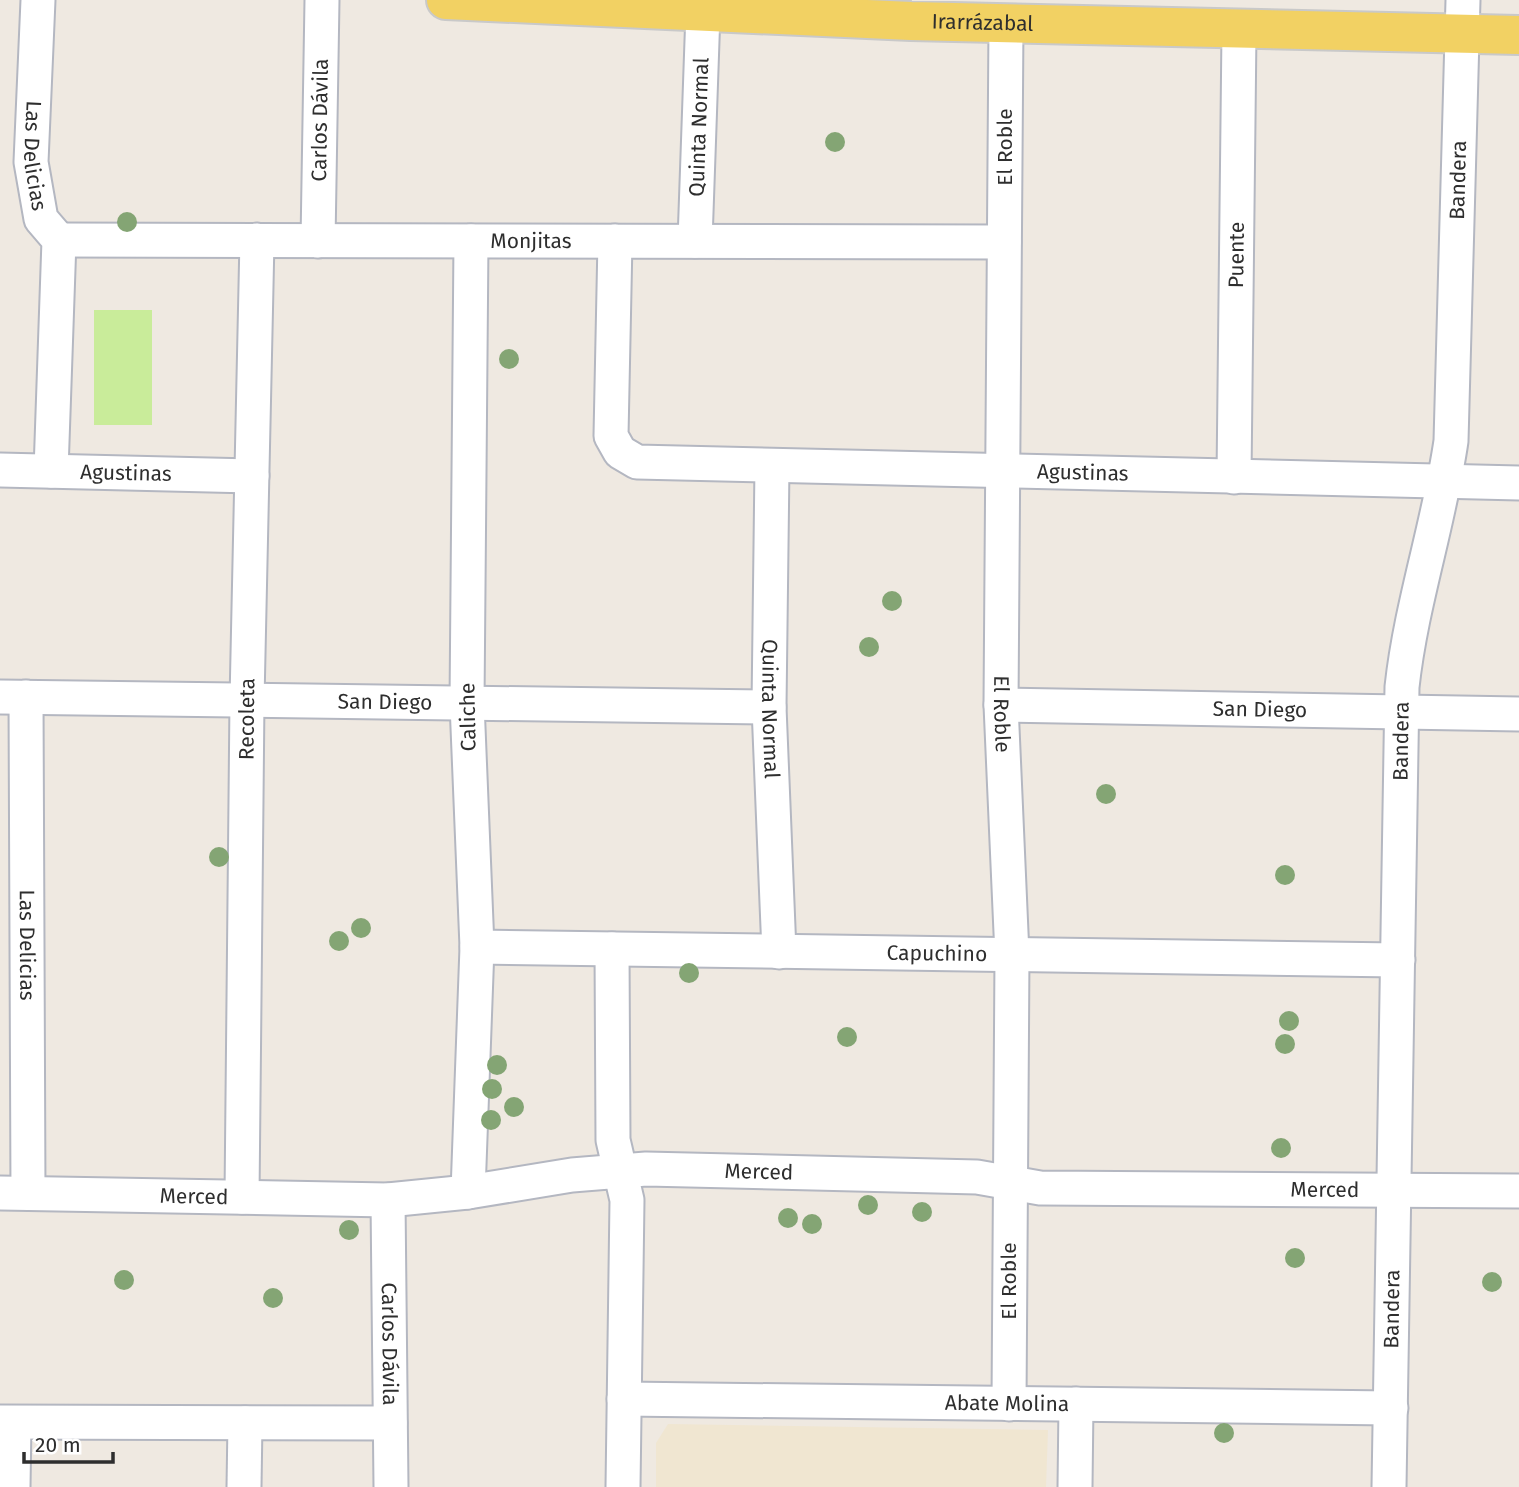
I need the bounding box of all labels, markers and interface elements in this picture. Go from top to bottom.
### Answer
street label: Irarrázabal [931,8,1034,37]
street label: Quinta Normal [684,57,714,197]
street label: Carlos Dávila [306,58,334,182]
street label: Las Delicias [18,100,52,213]
street label: El Roble [992,108,1018,186]
street label: Bandera [1444,140,1472,220]
street label: Puente [1223,222,1250,288]
street label: Monjitas [490,228,572,254]
street label: Agustinas [80,459,172,487]
street label: Agustinas [1037,459,1129,487]
street label: Quinta Normal [756,639,785,779]
street label: El Roble [988,675,1016,753]
street label: Recoleta [233,678,260,760]
street label: Caliche [454,682,482,752]
street label: San Diego [338,688,432,716]
street label: San Diego [1212,696,1307,723]
street label: Bandera [1387,701,1415,781]
street label: Las Delicias [14,889,40,1001]
street label: Capuchino [886,940,987,967]
street label: Merced [724,1158,794,1186]
street label: Merced [1290,1177,1359,1203]
street label: Merced [159,1183,229,1210]
street label: El Roble [996,1242,1022,1320]
street label: Bandera [1378,1269,1406,1349]
street label: Carlos Dávila [376,1282,403,1406]
street label: Abate Molina [945,1390,1069,1417]
scale bar [24,1420,114,1464]
text: 20 m [35,1432,81,1458]

